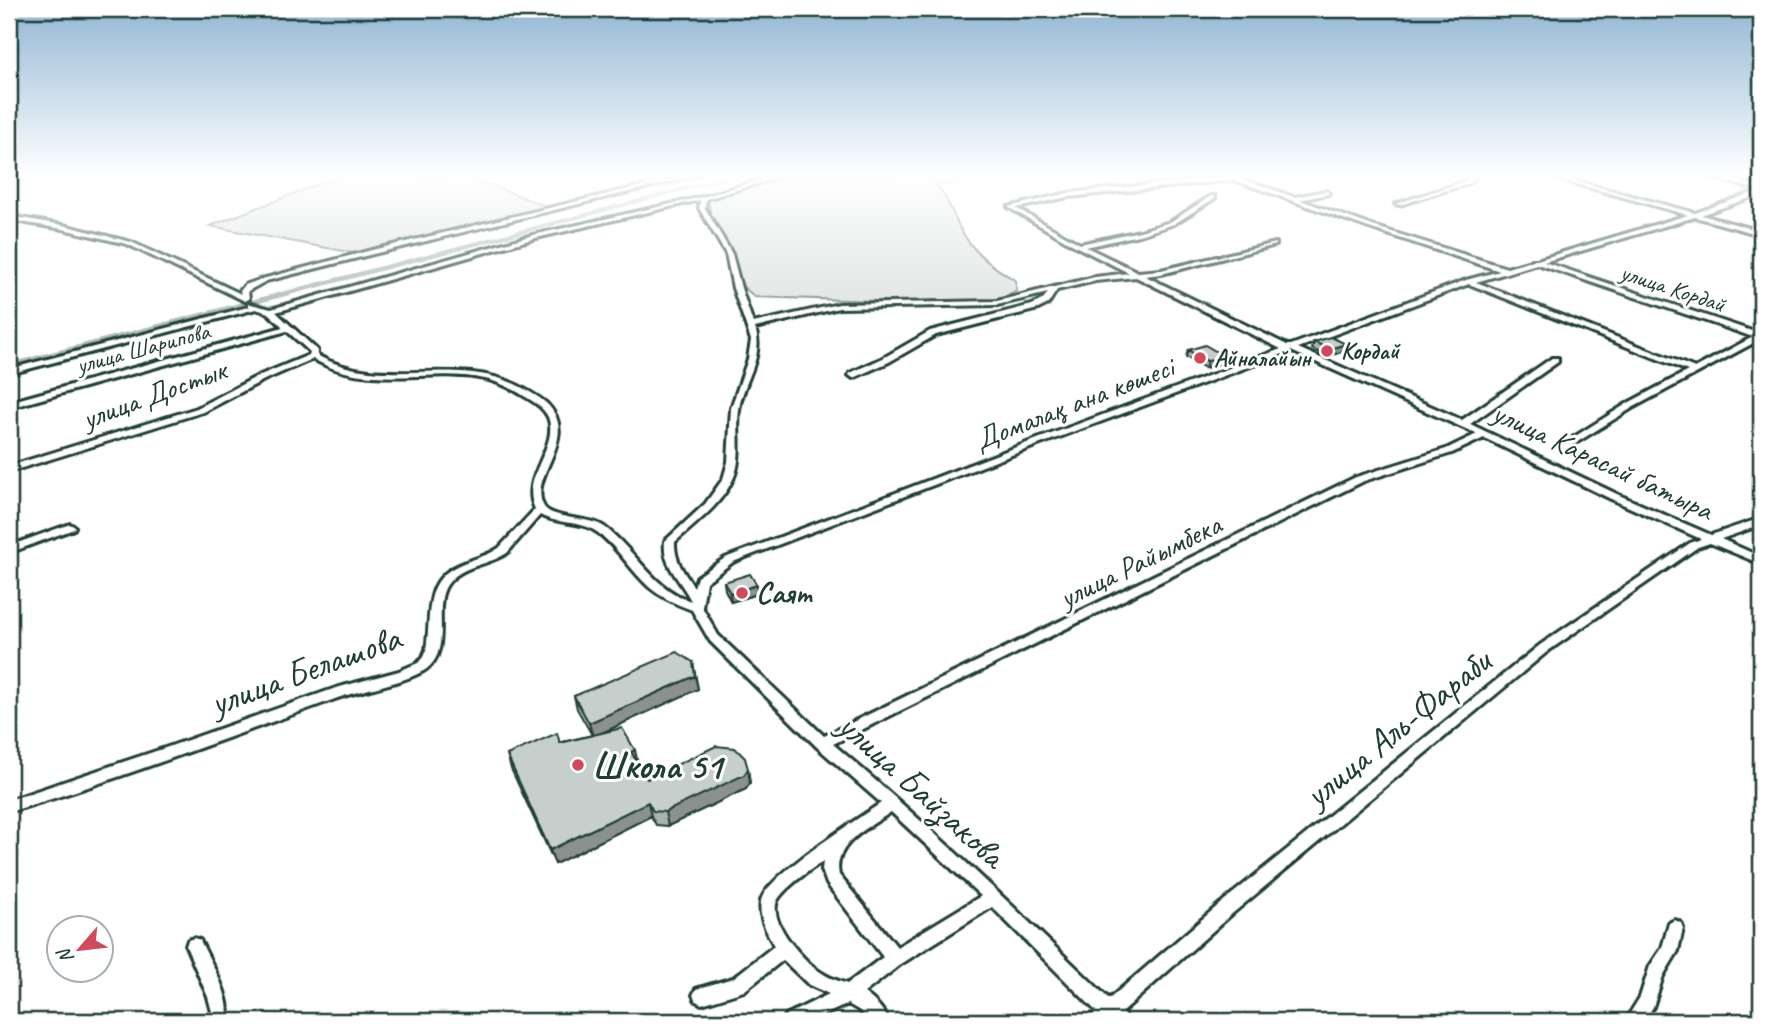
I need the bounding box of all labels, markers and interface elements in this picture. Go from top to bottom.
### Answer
street label: улица Кордай [1615,256,1731,320]
street label: улица Шарипова [71,315,214,381]
place label: Кордай [1341,336,1401,366]
place label: Айналайын [1214,343,1312,373]
marker: Кордай [1319,343,1335,359]
street label: Домалақ ана көшесі [969,346,1182,458]
street label: улица Достык [75,349,234,438]
marker: Айналайын [1192,350,1208,366]
street label: улица Карасай батыра [1485,392,1721,529]
street label: улица Райымбека [1051,505,1229,617]
place label: Саят [756,574,814,612]
marker: Саят [734,585,750,601]
street label: улица Белашова [201,613,409,727]
street label: улица Аль-Фараби [1292,637,1502,819]
street label: улица Байзакова [827,701,1018,880]
place label: Школа 51 [592,742,726,789]
marker: Школа 51 [570,757,586,773]
north arrow [46,914,116,984]
text: N [51,943,79,967]

